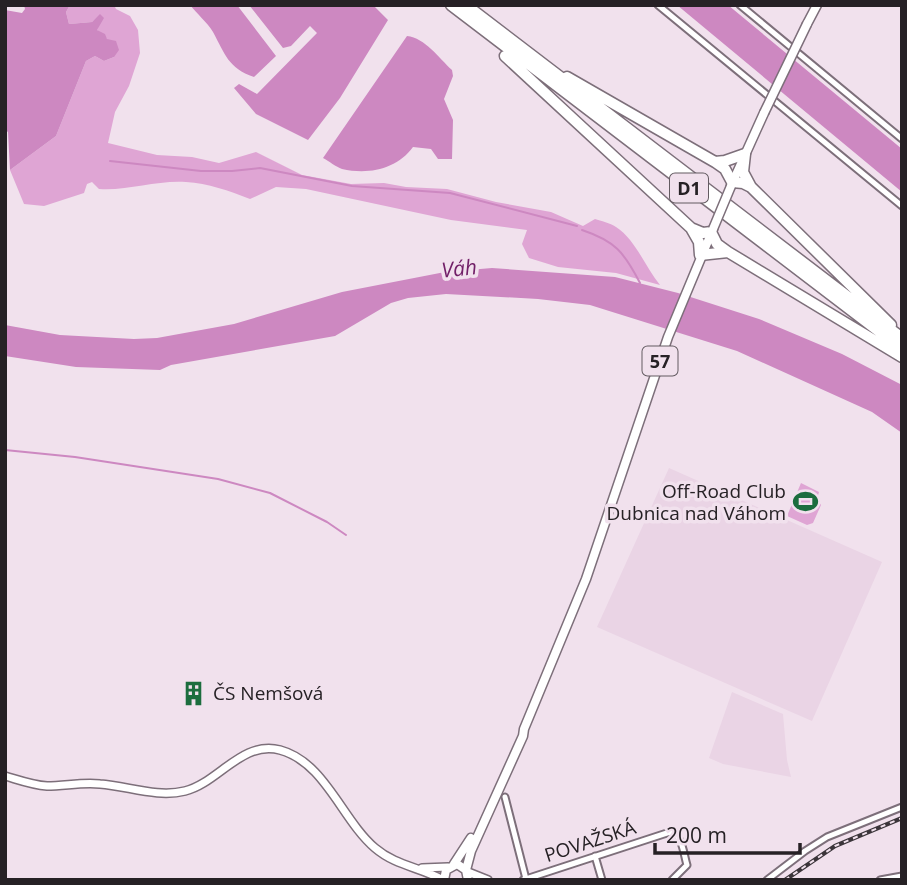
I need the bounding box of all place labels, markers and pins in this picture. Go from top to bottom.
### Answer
place label: Off-Road Club Dubnica nad Váhom [607,478,786,526]
sports icon: Off-Road Club Dubnica nad Váhom [792,488,820,516]
building icon: ČS Nemšová [179,679,207,707]
place label: ČS Nemšová [213,680,323,706]

